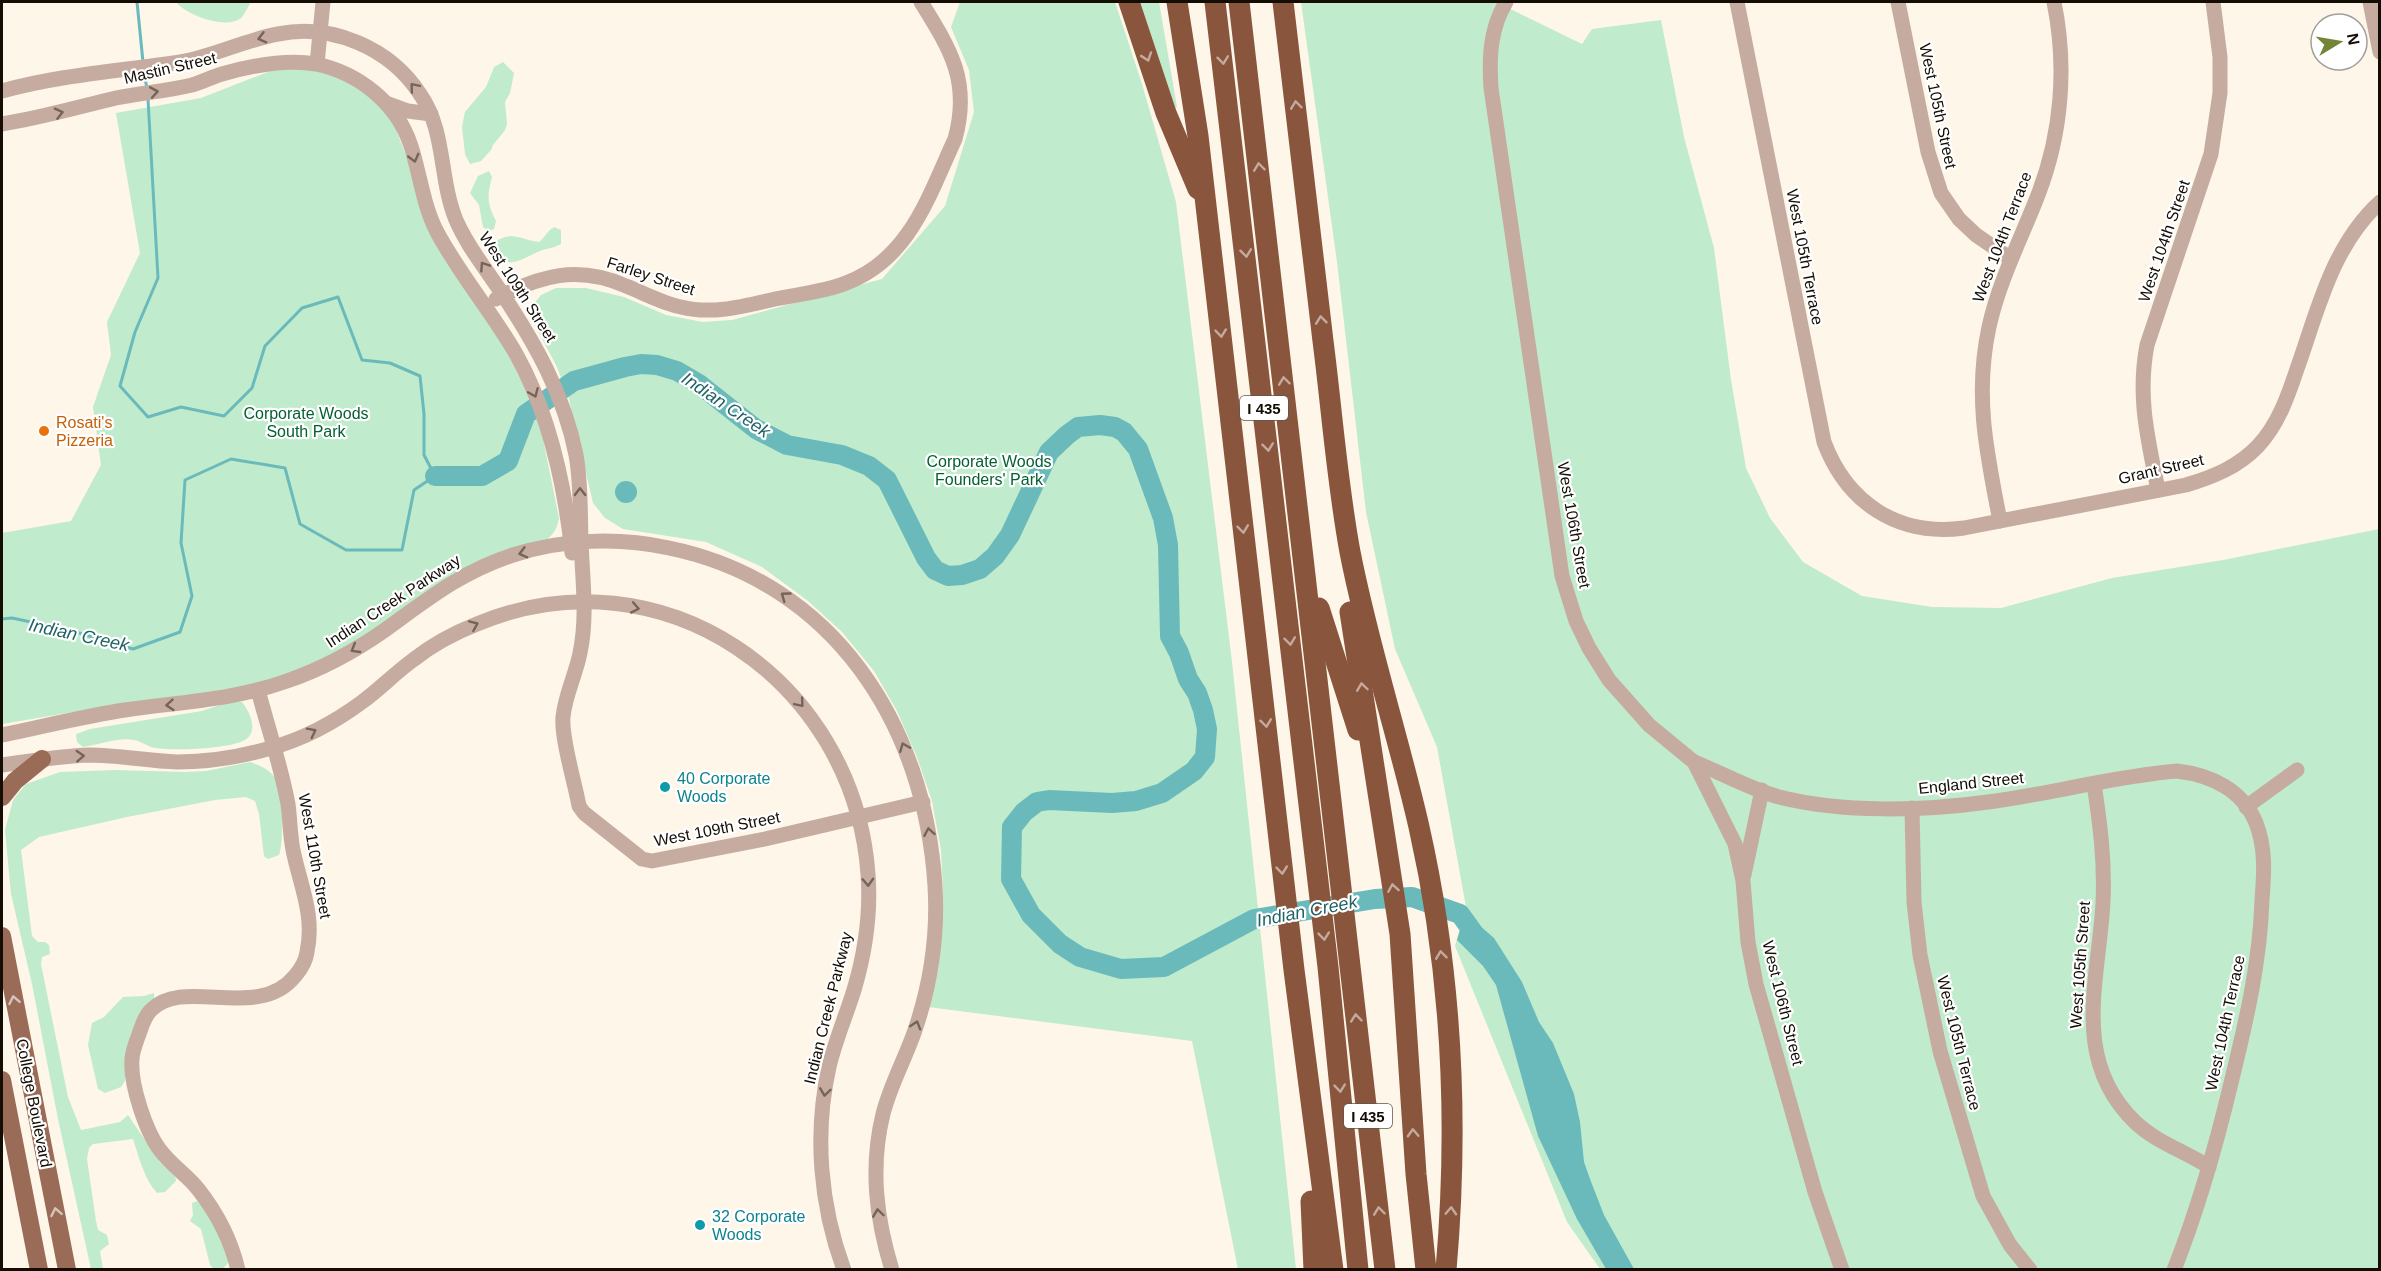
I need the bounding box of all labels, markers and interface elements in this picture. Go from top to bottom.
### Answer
north arrow [2309,12,2369,72]
one-way arrow [257,31,268,43]
text: N [2344,32,2363,47]
street label: West 105th Street [1916,42,1960,171]
street label: Mastin Street [122,49,218,87]
one-way arrow [1140,51,1153,62]
one-way arrow [1216,55,1229,64]
one-way arrow [411,83,422,94]
one-way arrow [150,86,159,98]
one-way arrow [1290,101,1303,110]
one-way arrow [54,108,64,121]
one-way arrow [407,152,419,162]
one-way arrow [1253,162,1266,171]
street label: West 104th Terrace [1969,169,2035,305]
street label: West 104th Street [2135,177,2193,304]
street label: West 105th Terrace [1783,188,1827,327]
street label: West 109th Street [476,229,560,346]
one-way arrow [1239,249,1252,258]
street label: Farley Street [605,254,698,298]
one-way arrow [480,262,491,273]
one-way arrow [1315,315,1328,324]
one-way arrow [1214,328,1227,337]
water label: Indian Creek [678,368,775,442]
one-way arrow [1278,377,1291,386]
one-way arrow [527,386,539,397]
road number: I 435 [1240,396,1288,420]
park label: Corporate Woods South Park [243,405,369,440]
place label: Rosati's Pizzeria [56,414,113,449]
marker: Rosati's Pizzeria [37,424,51,438]
one-way arrow [1261,442,1274,451]
street label: Grant Street [2117,451,2206,487]
park label: Corporate Woods Founders' Park [926,453,1052,488]
street label: West 106th Street [1555,461,1594,590]
one-way arrow [573,487,586,496]
one-way arrow [1236,525,1249,534]
one-way arrow [518,545,528,558]
street label: Indian Creek Parkway [323,551,463,651]
one-way arrow [781,593,792,604]
one-way arrow [629,601,639,614]
water label: Indian Creek [27,615,132,656]
one-way arrow [468,620,479,632]
one-way arrow [1284,636,1296,645]
one-way arrow [351,641,361,653]
one-way arrow [1357,682,1369,691]
one-way arrow [792,696,803,707]
one-way arrow [166,698,175,711]
one-way arrow [1259,718,1272,727]
one-way arrow [306,727,317,739]
one-way arrow [899,742,911,753]
one-way arrow [76,749,85,762]
street label: England Street [1917,769,2025,797]
place label: 40 Corporate Woods [677,770,770,805]
marker: 40 Corporate Woods [658,780,672,794]
street label: West 110th Street [296,792,334,920]
street label: West 109th Street [653,808,782,850]
one-way arrow [923,827,936,837]
one-way arrow [1275,865,1288,874]
one-way arrow [862,878,875,887]
one-way arrow [1387,884,1399,893]
water label: Indian Creek [1255,891,1360,931]
street label: West 105th Street [2067,900,2093,1029]
street label: Indian Creek Parkway [801,930,855,1086]
one-way arrow [1317,931,1330,940]
street label: West 106th Street [1759,939,1807,1068]
one-way arrow [1435,950,1448,960]
street label: West 104th Terrace [2202,954,2248,1092]
street label: West 105th Terrace [1934,974,1984,1112]
one-way arrow [8,996,21,1006]
one-way arrow [1351,1013,1363,1022]
one-way arrow [909,1020,921,1031]
street label: College Boulevard [13,1037,55,1169]
one-way arrow [1333,1083,1346,1092]
one-way arrow [820,1088,832,1097]
road number: I 435 [1344,1104,1392,1128]
one-way arrow [1407,1129,1420,1138]
one-way arrow [50,1207,63,1217]
one-way arrow [1373,1207,1385,1216]
one-way arrow [1444,1207,1457,1216]
place label: 32 Corporate Woods [712,1208,805,1243]
one-way arrow [872,1208,885,1217]
marker: 32 Corporate Woods [693,1218,707,1232]

